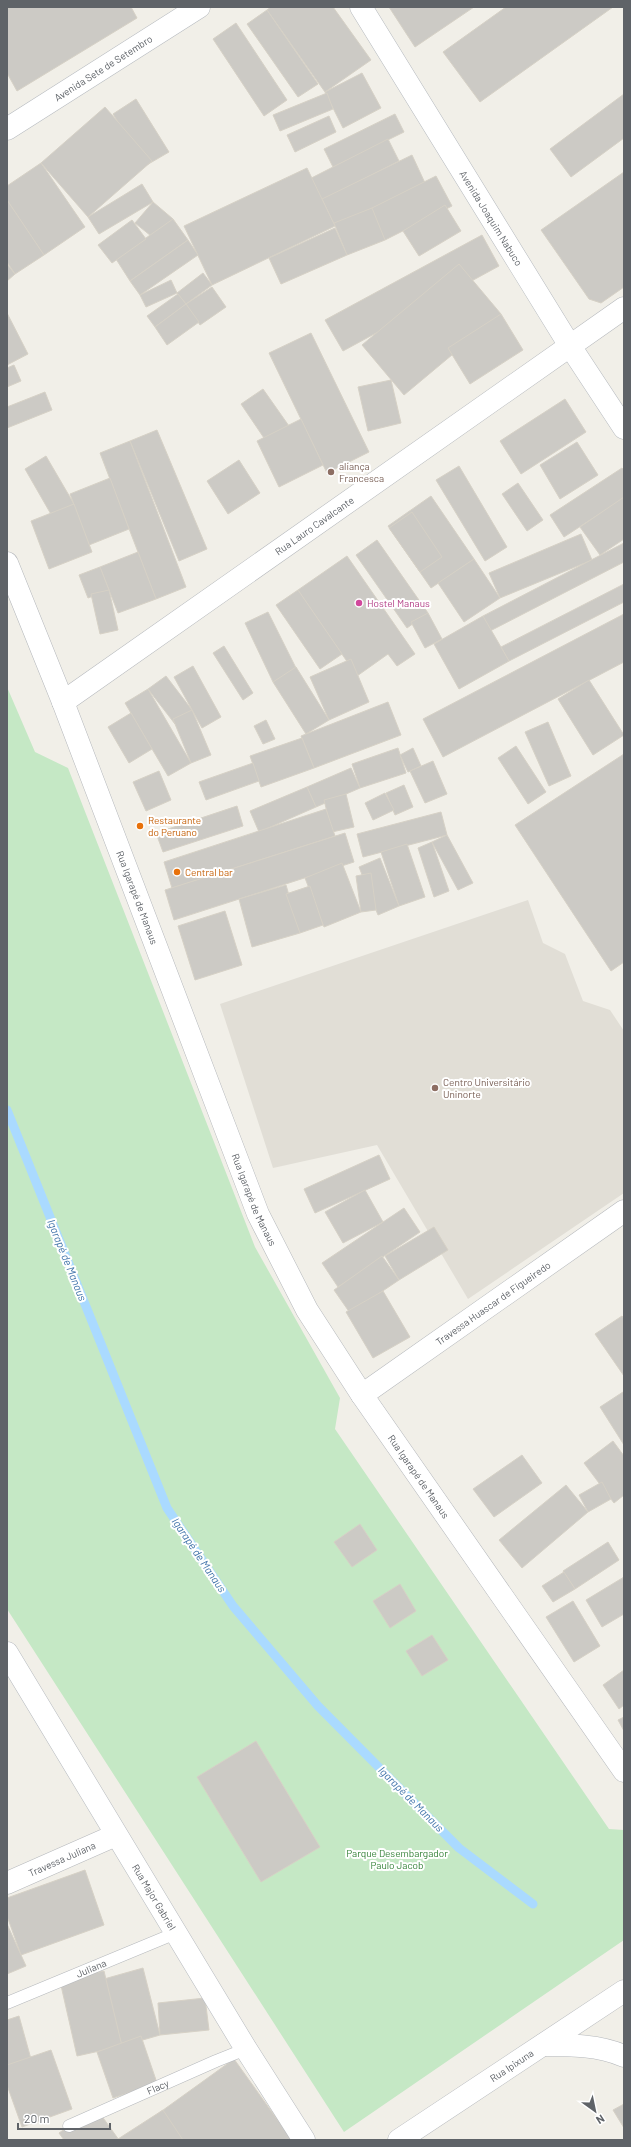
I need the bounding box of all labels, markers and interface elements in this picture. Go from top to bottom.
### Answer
street label: Avenida Sete de Setembro [52,32,154,103]
street label: Avenida Joaquim Nabuco [457,168,525,268]
place label: aliança Francesca [339,460,384,484]
marker: aliança Francesca [326,467,336,477]
street label: Rua Lauro Cavalcante [272,494,356,557]
place label: Hostel Manaus [367,597,430,609]
marker: Hostel Manaus [354,598,364,608]
place label: Restaurante do Peruano [148,814,201,838]
marker: Restaurante do Peruano [135,821,145,831]
street label: Rua Igarapé de Manaus [114,849,161,946]
place label: Central bar [185,866,233,878]
marker: Central bar [172,867,182,877]
place label: Centro Universitário Uninorte [443,1076,530,1100]
marker: Centro Universitário Uninorte [430,1083,440,1093]
street label: Rua Igarapé de Manaus [230,1152,279,1248]
water label: Igarapé de Manaus [45,1217,90,1303]
street label: Travessa Huascar de Figueiredo [433,1259,553,1348]
street label: Rua Igarapé de Manaus [386,1432,452,1521]
water label: Igarapé de Manaus [170,1515,229,1594]
water label: Igarapé de Manaus [376,1763,447,1834]
street label: Travessa Juliana [27,1839,97,1879]
park label: Parque Desembargador Paulo Jacob [346,1847,448,1871]
street label: Rua Major Gabriel [130,1862,179,1932]
street label: Juliana [74,1957,108,1980]
street label: Rua Ipixuna [487,2047,536,2084]
street label: Flacy [145,2077,171,2097]
north arrow [575,2091,615,2131]
scale bar [18,2105,110,2131]
text: 20 m [24,2111,50,2125]
text: N [594,2112,607,2127]

